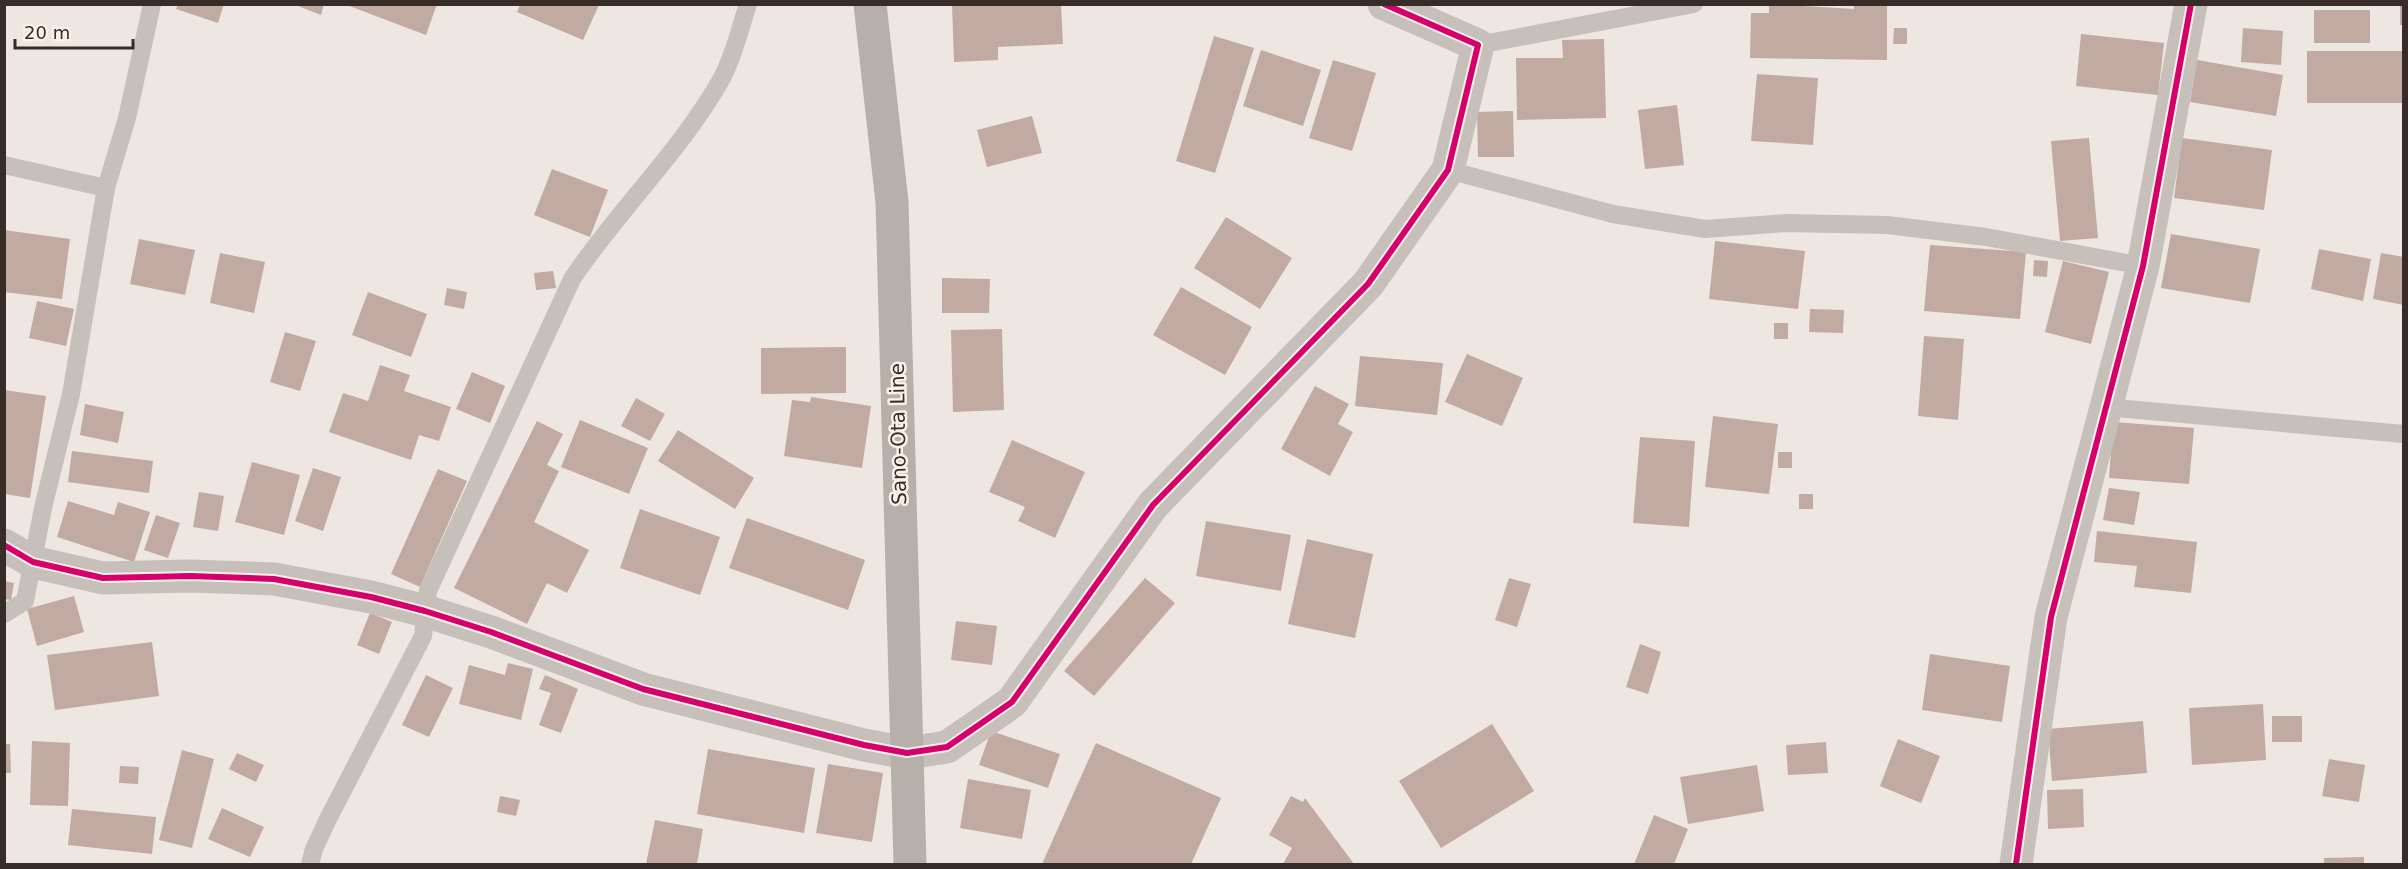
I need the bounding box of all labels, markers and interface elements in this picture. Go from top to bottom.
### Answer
scale bar [15,12,134,50]
text: 20 m [24,22,70,43]
street label: Sano-Ota Line [885,363,911,505]

